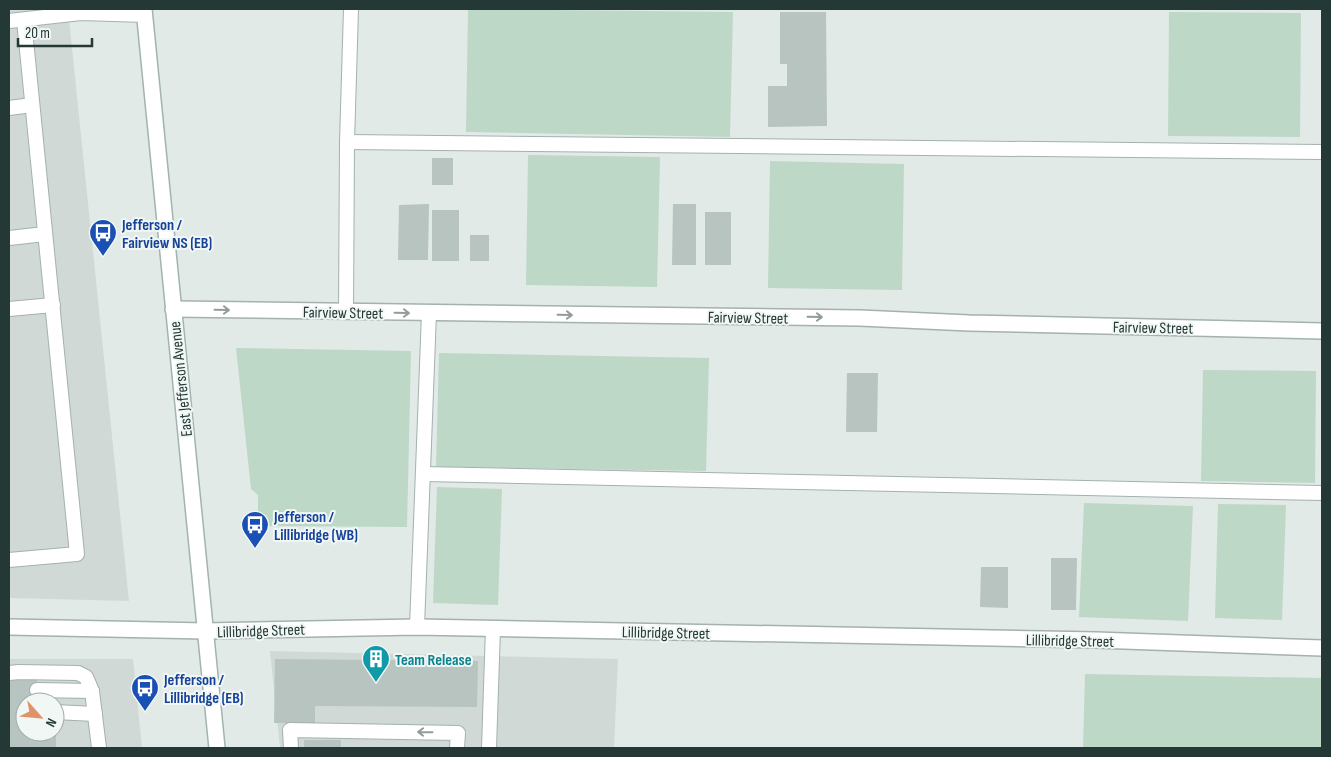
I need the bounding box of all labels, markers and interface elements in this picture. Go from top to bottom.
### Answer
scale bar [18,15,91,47]
text: 20 m [25,24,50,43]
place label: Jefferson / Fairview NS (EB) [121,216,212,253]
bus stop icon: Jefferson / Fairview NS (EB) [88,218,118,257]
street label: Fairview Street [303,303,383,324]
one-way arrow [214,305,230,315]
one-way arrow [394,308,410,318]
street label: Fairview Street [708,308,788,329]
one-way arrow [556,310,572,320]
one-way arrow [806,313,822,322]
street label: Fairview Street [1113,318,1193,339]
street label: East Jefferson Avenue [166,320,197,437]
place label: Jefferson / Lillibridge (WB) [273,508,358,545]
bus stop icon: Jefferson / Lillibridge (WB) [240,510,270,549]
street label: Lillibridge Street [217,620,306,643]
street label: Lillibridge Street [622,623,710,644]
street label: Lillibridge Street [1026,631,1114,652]
building icon: Team Release [361,644,391,683]
place label: Team Release [395,651,472,670]
place label: Jefferson / Lillibridge (EB) [163,671,244,708]
bus stop icon: Jefferson / Lillibridge (EB) [130,673,160,712]
north arrow [15,692,65,742]
text: N [42,715,60,730]
one-way arrow [417,727,433,737]

